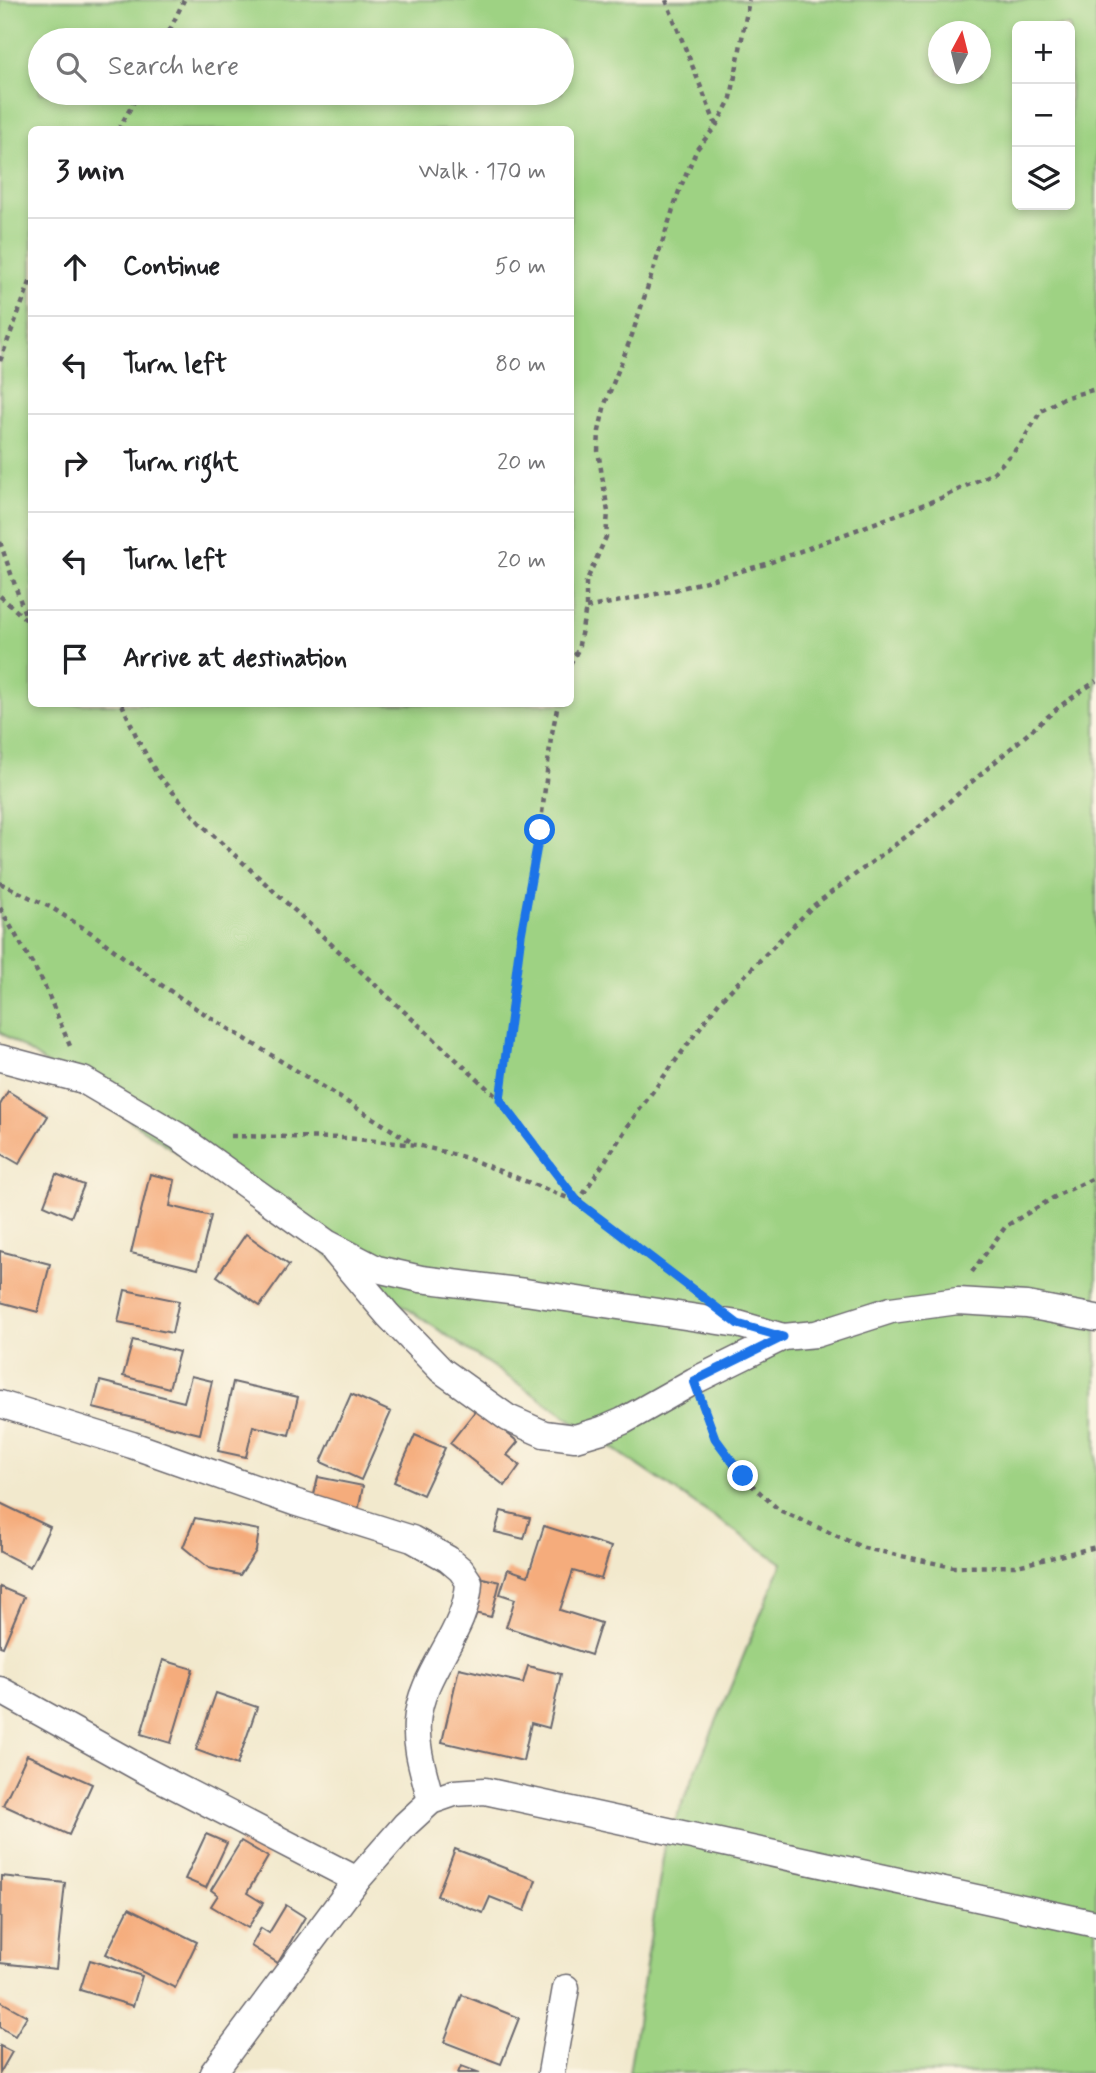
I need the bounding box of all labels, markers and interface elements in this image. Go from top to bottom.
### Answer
north arrow [928,21,991,84]
map controls [1012,21,1075,210]
button: + [1012,21,1075,84]
search box [28,28,574,105]
icon: search [52,48,90,86]
text: Search here [108,50,239,84]
button: − [1012,84,1075,147]
button: layers [1012,147,1075,210]
text: 3 min [56,152,125,191]
text: Walk · 170 m [418,157,546,187]
icon: ahead [56,248,94,286]
text: Continue [123,250,220,284]
text: 50 m [495,252,546,282]
icon: left [56,346,94,384]
text: Turn left [123,348,227,382]
text: 80 m [495,350,546,380]
icon: right [56,444,94,482]
text: Turn right [123,446,239,480]
text: 20 m [497,448,546,478]
icon: left [56,542,94,580]
text: Turn left [123,544,227,578]
text: 20 m [497,546,546,576]
icon: arrive [56,640,94,678]
text: Arrive at destination [123,642,347,676]
route start [524,814,555,845]
route end [727,1460,758,1491]

